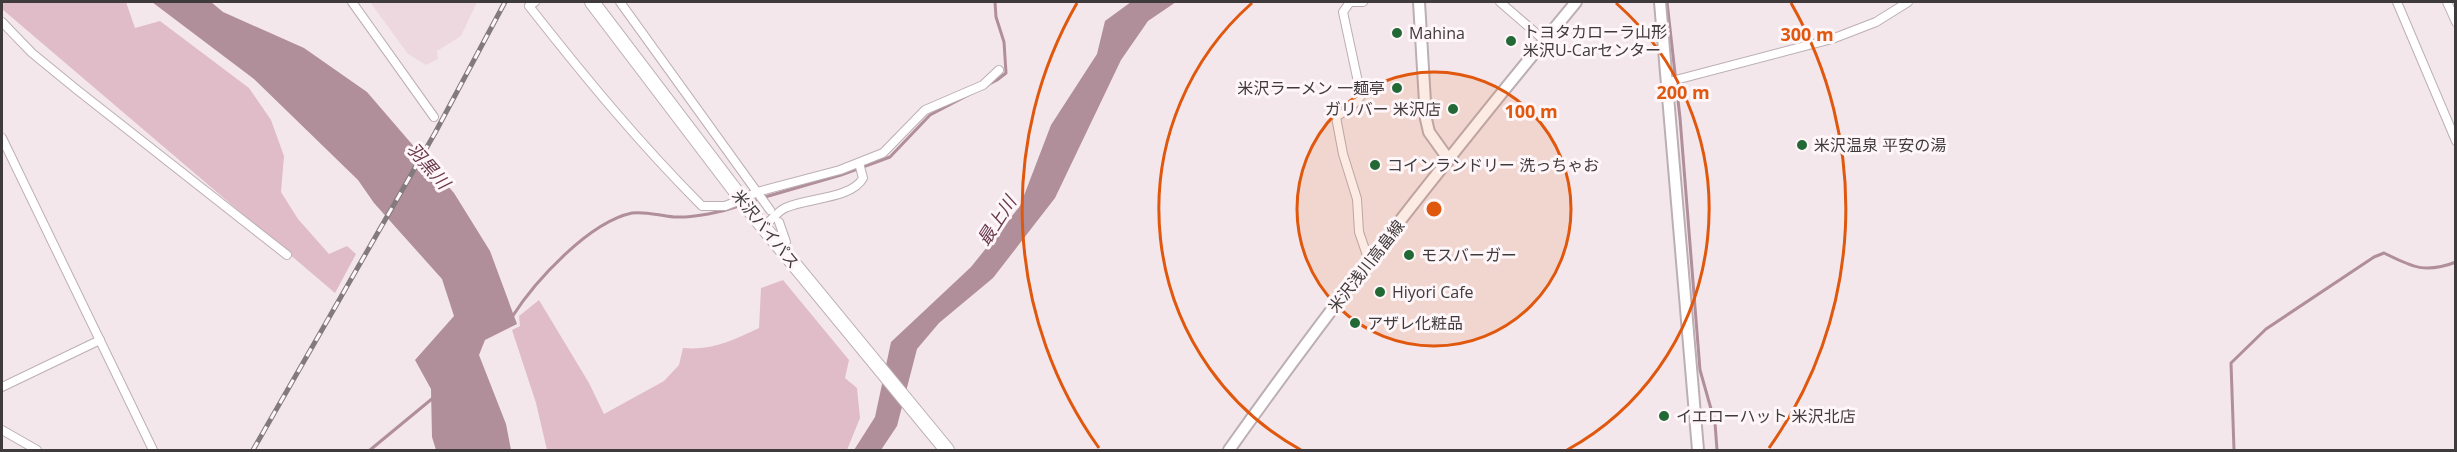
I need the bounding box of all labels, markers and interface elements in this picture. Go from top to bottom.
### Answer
place label: トヨタカローラ山形 米沢U-Carセンター [1523,21,1667,61]
place label: Mahina [1409,22,1465,44]
text: 300 m [1780,22,1834,46]
marker: Mahina [1390,26,1404,40]
marker: トヨタカローラ山形 米沢U-Carセンター [1504,34,1518,48]
place label: 米沢ラーメン 一麺亭 [1237,77,1385,99]
text: 200 m [1656,80,1710,104]
marker: 米沢ラーメン 一麺亭 [1390,81,1404,95]
place label: ガリバー 米沢店 [1325,98,1441,120]
text: 100 m [1504,99,1558,123]
marker: ガリバー 米沢店 [1446,102,1460,116]
place label: 米沢温泉 平安の湯 [1814,134,1946,156]
water label: 羽黒川 [402,137,457,195]
marker: 米沢温泉 平安の湯 [1795,138,1809,152]
place label: コインランドリー 洗っちゃお [1387,154,1599,176]
marker: コインランドリー 洗っちゃお [1368,158,1382,172]
street label: 米沢バイパス [727,185,805,273]
water label: 最上川 [971,190,1022,250]
centre of rings [1424,199,1444,219]
street label: 米沢浅川高畠線 [1323,215,1409,317]
place label: モスバーガー [1421,244,1517,266]
marker: モスバーガー [1402,248,1416,262]
place label: Hiyori Cafe [1392,281,1474,303]
marker: Hiyori Cafe [1373,285,1387,299]
place label: アザレ化粧品 [1367,312,1463,334]
marker: アザレ化粧品 [1348,316,1362,330]
place label: イエローハット 米沢北店 [1676,405,1856,427]
marker: イエローハット 米沢北店 [1657,409,1671,423]

